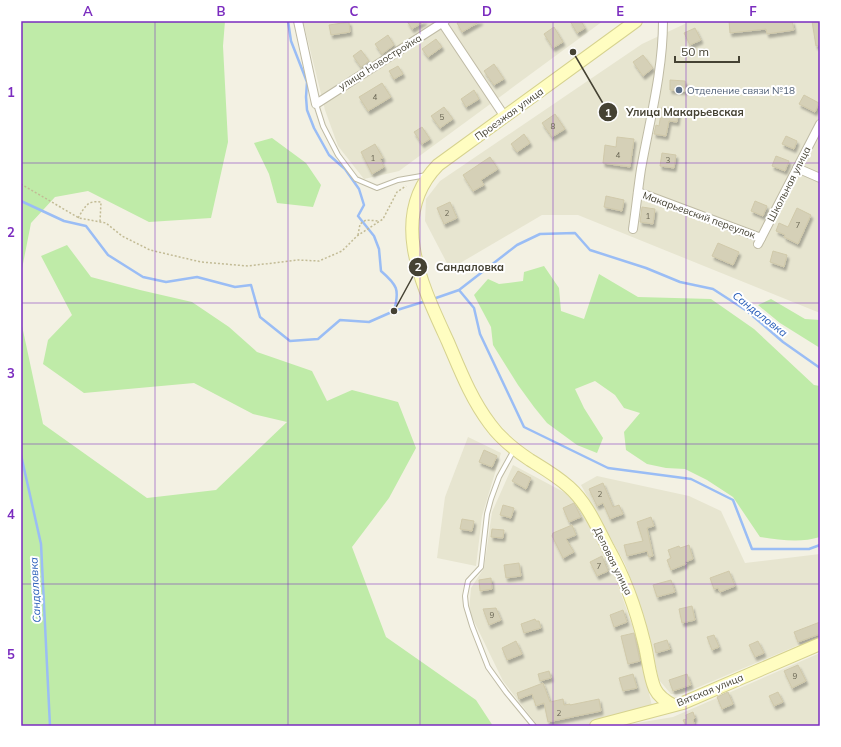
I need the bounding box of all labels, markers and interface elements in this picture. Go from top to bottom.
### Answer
text: A [83,3,93,19]
text: B [217,3,226,19]
text: C [350,3,359,19]
text: D [482,3,492,19]
text: E [616,3,624,19]
text: F [749,3,757,19]
street label: улица Новостройка [336,31,424,93]
scale bar [675,38,739,64]
text: 50 m [681,44,709,59]
text: 1 [7,84,15,100]
place label: Отделение связи №18 [687,84,795,97]
street label: Проезжая улица [472,85,546,143]
marker: Отделение связи №18 [674,85,684,95]
house number: 4 [373,92,378,102]
callout: Улица Макарьевская [598,101,752,124]
text: 1 [604,105,612,120]
text: Улица Макарьевская [625,105,744,119]
house number: 5 [440,112,445,122]
house number: 8 [551,121,556,131]
street label: Школьная улица [764,144,814,224]
house number: 4 [616,150,621,160]
house number: 1 [371,153,376,163]
house number: 3 [666,155,671,165]
street label: Макарьевский переулок [641,189,758,242]
house number: 2 [445,208,450,218]
house number: 1 [646,211,651,221]
house number: 7 [796,220,801,230]
text: 2 [7,224,15,240]
callout: Сандаловка [408,255,512,278]
text: 2 [414,259,422,274]
text: Сандаловка [436,260,504,274]
water label: Сандаловка [730,288,790,340]
text: 3 [7,365,15,381]
house number: 2 [598,489,603,499]
text: 4 [7,506,15,522]
street label: Деловая улица [591,525,635,597]
water label: Сандаловка [26,557,44,623]
house number: 7 [597,561,602,571]
house number: 9 [490,610,495,620]
text: 5 [7,646,15,662]
street label: Вятская улица [675,671,745,709]
house number: 9 [793,671,798,681]
house number: 2 [557,708,562,718]

